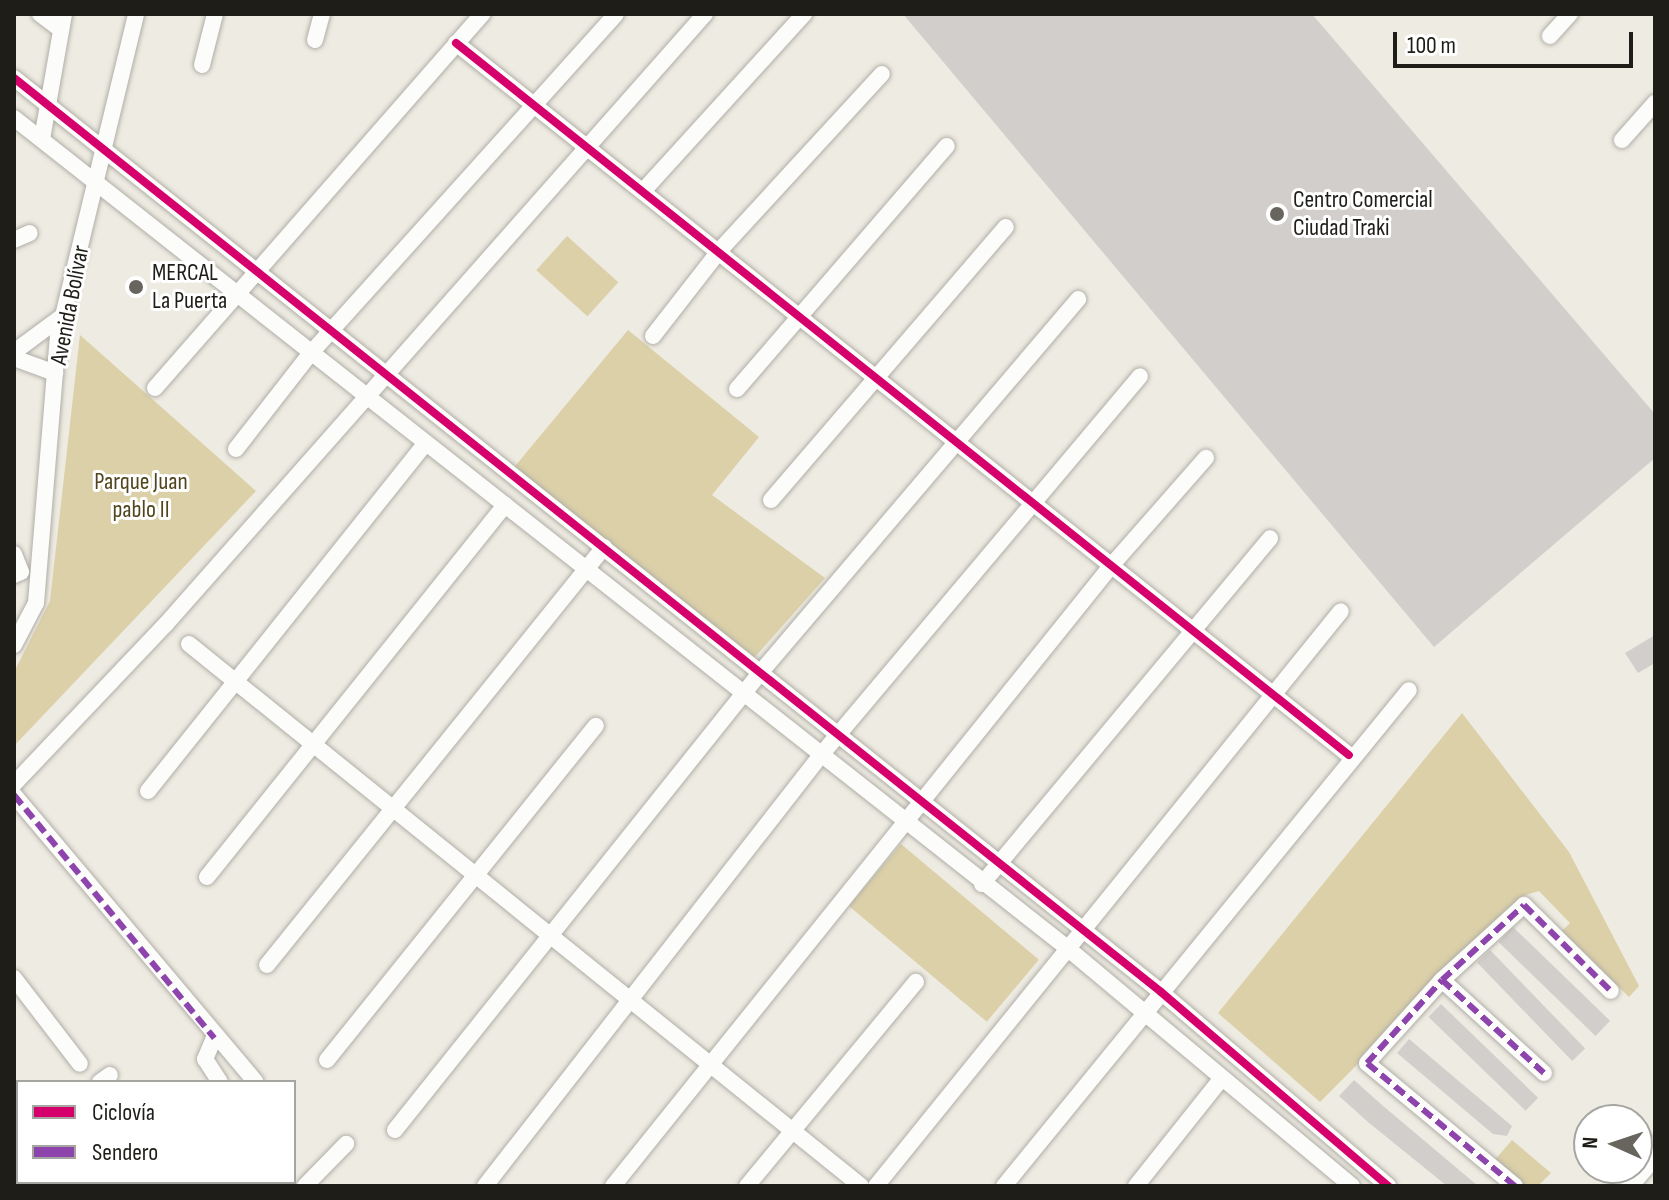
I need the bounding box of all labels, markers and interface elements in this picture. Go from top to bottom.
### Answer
scale bar [1397,16,1637,66]
text: 100 m [1407,31,1456,60]
place label: Centro Comercial Ciudad Traki [1293,186,1433,242]
marker: Centro Comercial Ciudad Traki [1268,205,1286,223]
street label: Avenida Bolívar [44,243,96,367]
place label: MERCAL La Puerta [152,259,227,315]
marker: MERCAL La Puerta [127,278,145,296]
park label: Parque Juan pablo II [94,468,188,524]
legend [16,1080,296,1184]
text: Ciclovía [92,1098,155,1127]
north arrow [1573,1104,1653,1184]
text: N [1577,1136,1604,1149]
text: Sendero [92,1138,158,1167]

